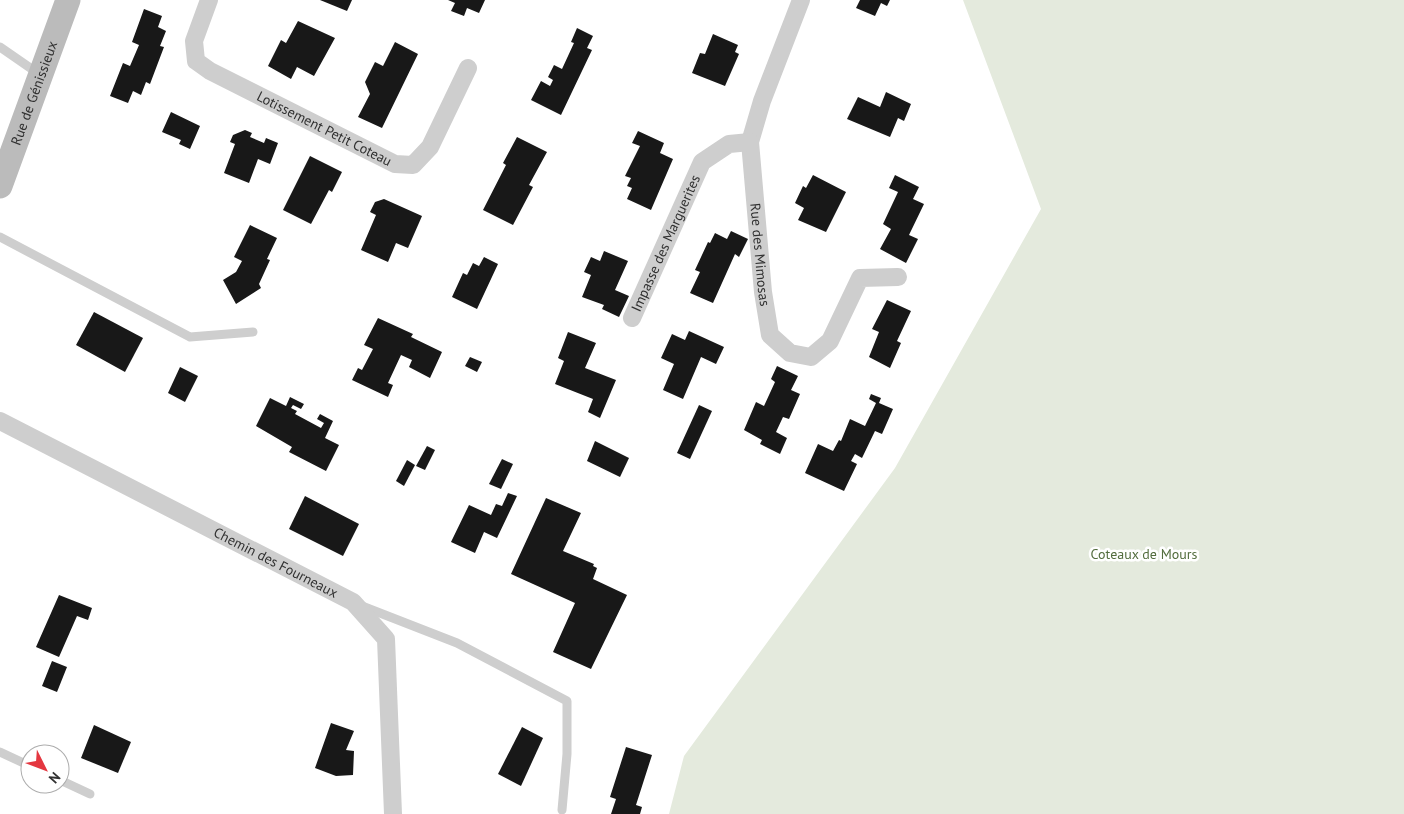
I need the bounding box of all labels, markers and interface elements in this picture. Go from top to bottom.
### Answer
street label: Rue de Génissieux [7,38,61,148]
street label: Lotissement Petit Coteau [254,87,395,170]
street label: Impasse des Marguerites [627,172,704,314]
street label: Rue des Mimosas [746,202,774,308]
street label: Chemin des Fourneaux [211,523,341,602]
park label: Coteaux de Mours [1091,545,1198,563]
north arrow [20,744,70,794]
text: N [45,768,64,787]

